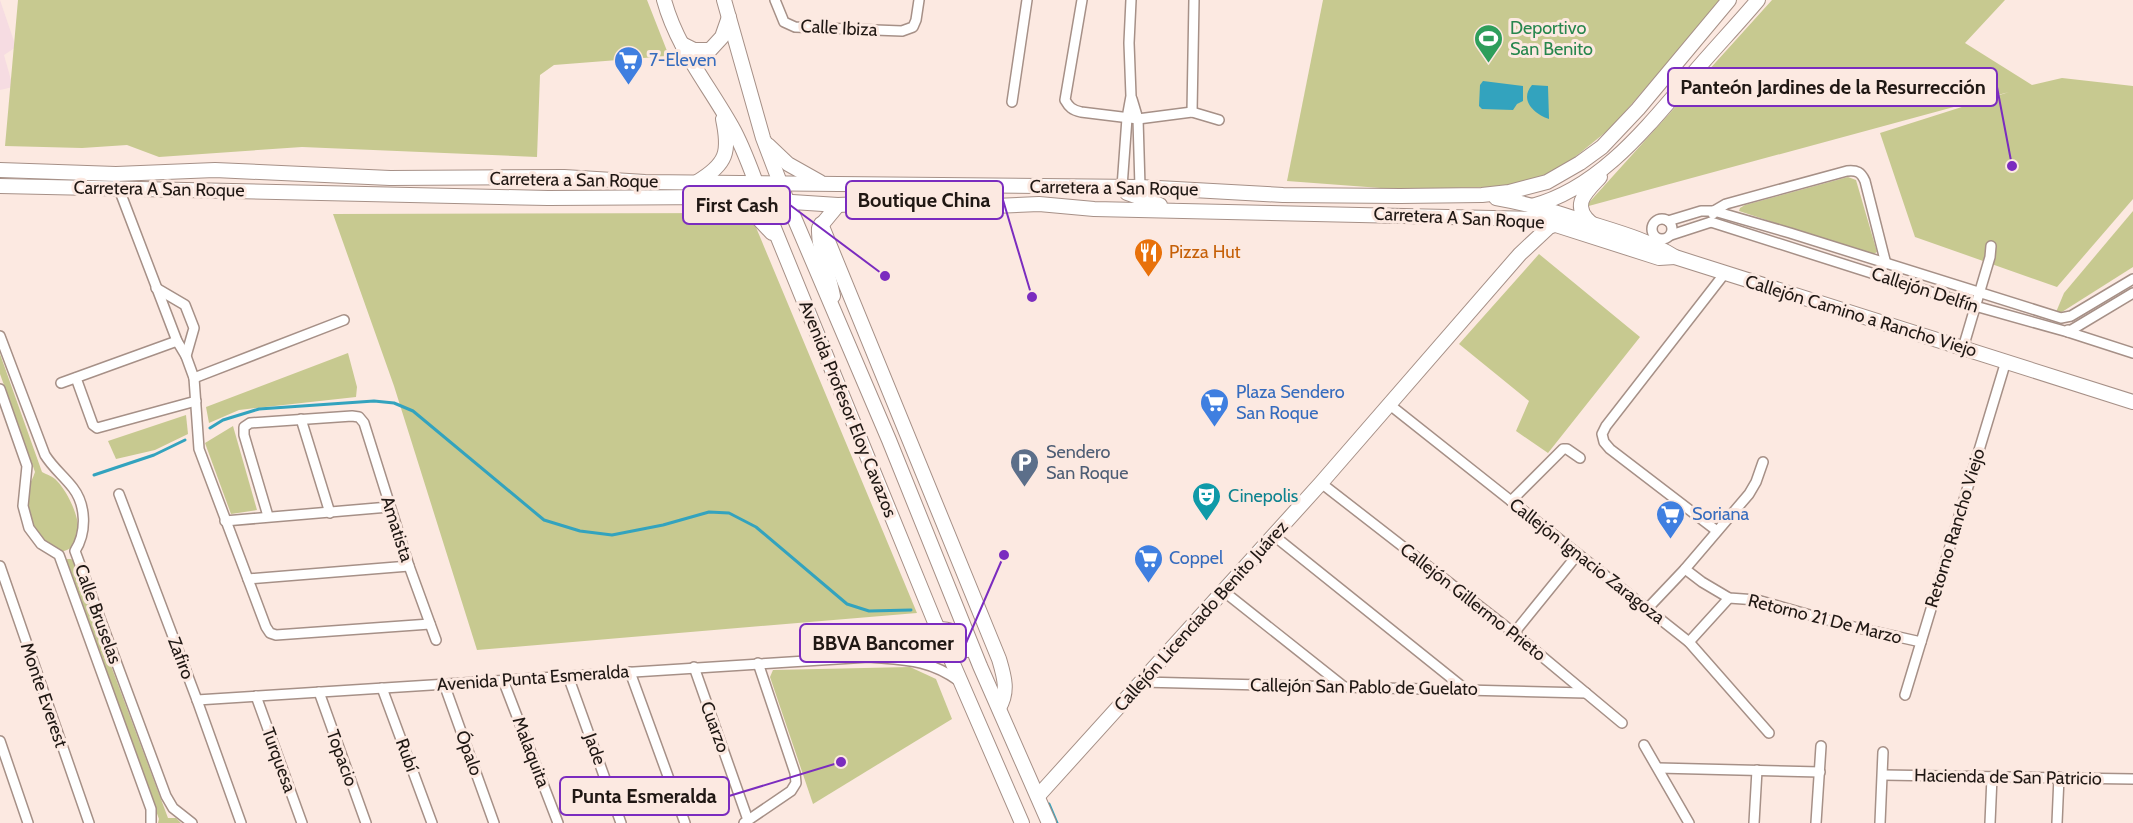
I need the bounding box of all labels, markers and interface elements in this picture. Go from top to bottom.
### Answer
street label: Calle Ibiza [800,15,878,41]
place label: Deportivo San Benito [1510,17,1593,60]
sports icon: Deportivo San Benito [1473,22,1505,64]
supermarket icon: 7-Eleven [612,44,644,86]
place label: 7-Eleven [649,49,717,71]
callout: Panteón Jardines de la Resurrección [1668,68,1997,106]
text: Panteón Jardines de la Resurrección [1680,75,1986,99]
street label: Carretera a San Roque [490,168,658,192]
street label: Carretera a San Roque [1030,176,1198,200]
street label: Carretera A San Roque [73,177,245,201]
callout: Boutique China [846,181,1003,219]
callout: First Cash [683,186,790,224]
text: Boutique China [858,188,990,212]
text: First Cash [695,193,779,217]
street label: Carretera A San Roque [1373,203,1545,233]
restaurant icon: Pizza Hut [1132,236,1164,278]
place label: Pizza Hut [1169,241,1241,263]
street label: Callejón Delfín [1869,262,1981,318]
street label: Callejón Camino a Rancho Viejo [1743,270,1980,362]
street label: Avenida Profesor Eloy Cavazos [794,297,902,521]
place label: Plaza Sendero San Roque [1236,381,1345,424]
supermarket icon: Plaza Sendero San Roque [1199,386,1231,428]
place label: Sendero San Roque [1046,441,1128,484]
parking icon: Sendero San Roque [1009,446,1041,488]
street label: Retorno Rancho Viejo [1920,446,1990,610]
theatre icon: Cinepolis [1191,480,1223,522]
place label: Cinepolis [1228,485,1298,507]
street label: Callejón Ignacio Zaragoza [1505,493,1669,629]
street label: Amatista [376,494,418,565]
supermarket icon: Soriana [1655,498,1687,540]
place label: Soriana [1692,503,1750,525]
street label: Callejón Licenciado Benito Juárez [1109,516,1293,716]
street label: Callejón Gillermo Prieto [1396,538,1550,666]
supermarket icon: Coppel [1132,542,1164,584]
place label: Coppel [1169,547,1224,569]
street label: Calle Bruselas [70,561,126,667]
street label: Retorno 21 De Marzo [1746,589,1904,649]
callout: BBVA Bancomer [800,624,966,662]
text: BBVA Bancomer [812,631,954,655]
street label: Zafiro [163,634,199,682]
street label: Monte Everest [16,640,72,750]
street label: Avenida Punta Esmeralda [436,660,630,696]
street label: Callejón San Pablo de Guelato [1250,674,1478,700]
street label: Cuarzo [696,698,734,756]
street label: Malaquita [507,714,555,791]
street label: Turquesa [257,724,301,796]
street label: Topacio [322,727,362,789]
street label: Ópalo [451,727,487,779]
street label: Jade [579,729,611,768]
street label: Rubí [391,735,423,775]
street label: Hacienda de San Patricio [1914,764,2102,790]
callout: Punta Esmeralda [560,777,729,815]
text: Punta Esmeralda [571,784,717,808]

